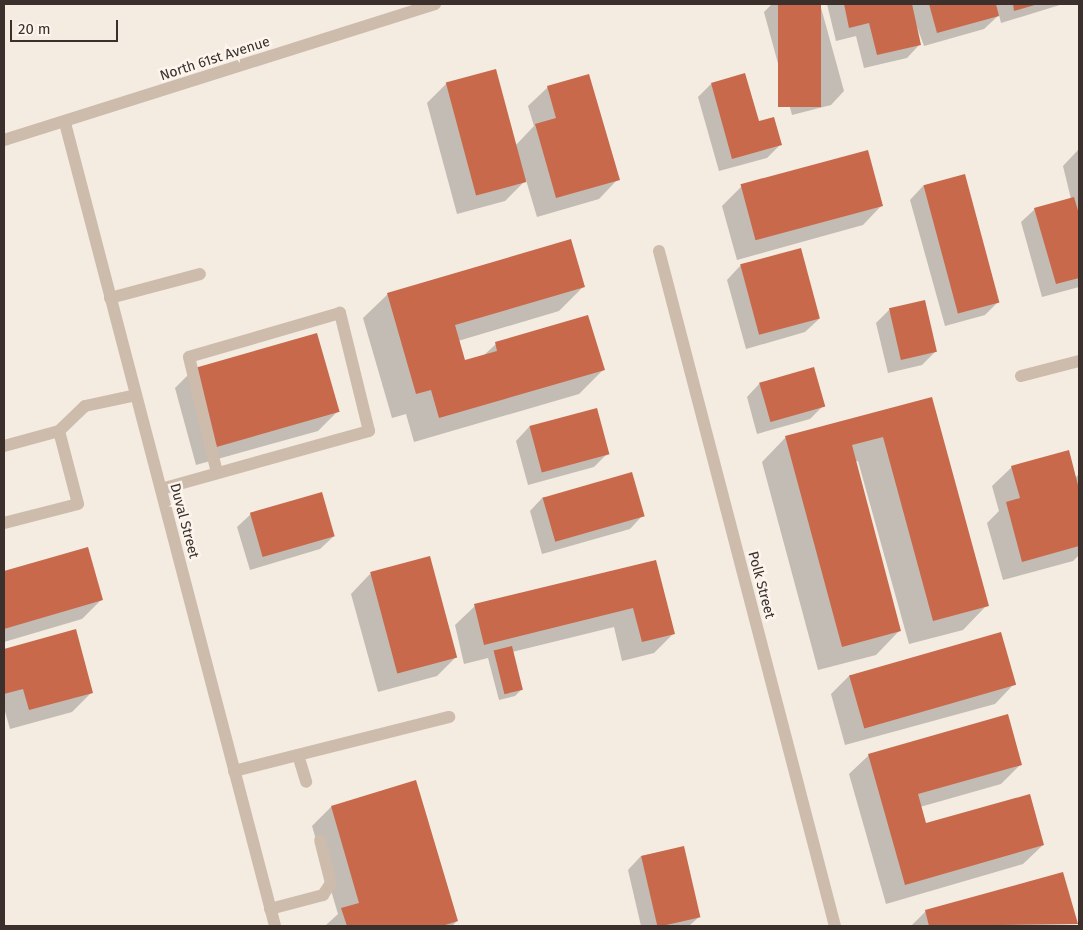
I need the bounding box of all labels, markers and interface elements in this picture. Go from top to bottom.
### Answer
scale bar [12,10,120,42]
text: 20 m [18,20,51,38]
street label: North 61st Avenue [158,33,272,85]
street label: Duval Street [166,482,202,560]
street label: Polk Street [744,550,778,620]

